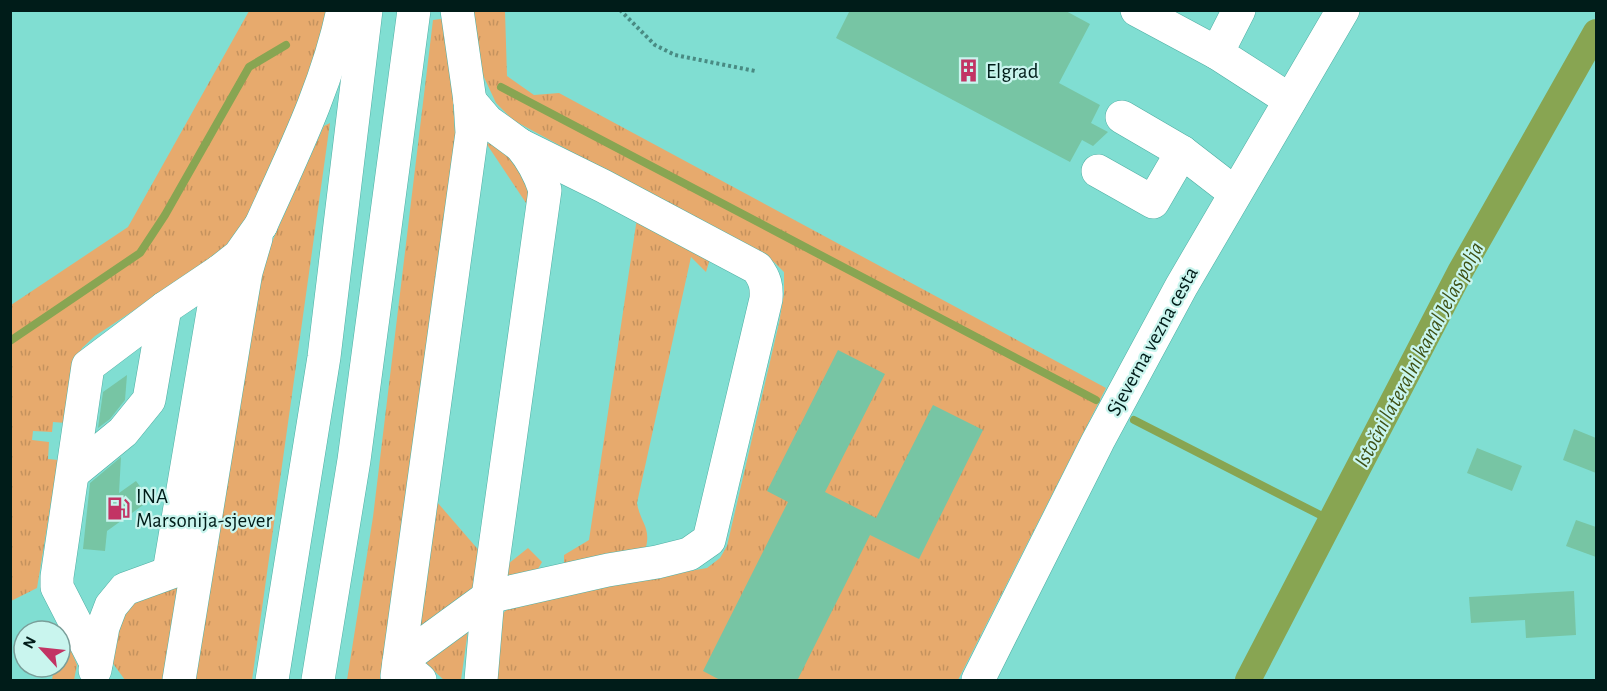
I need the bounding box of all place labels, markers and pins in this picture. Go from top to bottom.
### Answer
building icon: Elgrad [955,58,981,84]
place label: Elgrad [986,61,1039,82]
place label: INA Marsonija-sjever [136,486,272,531]
fuel station icon: INA Marsonija-sjever [105,495,131,521]

